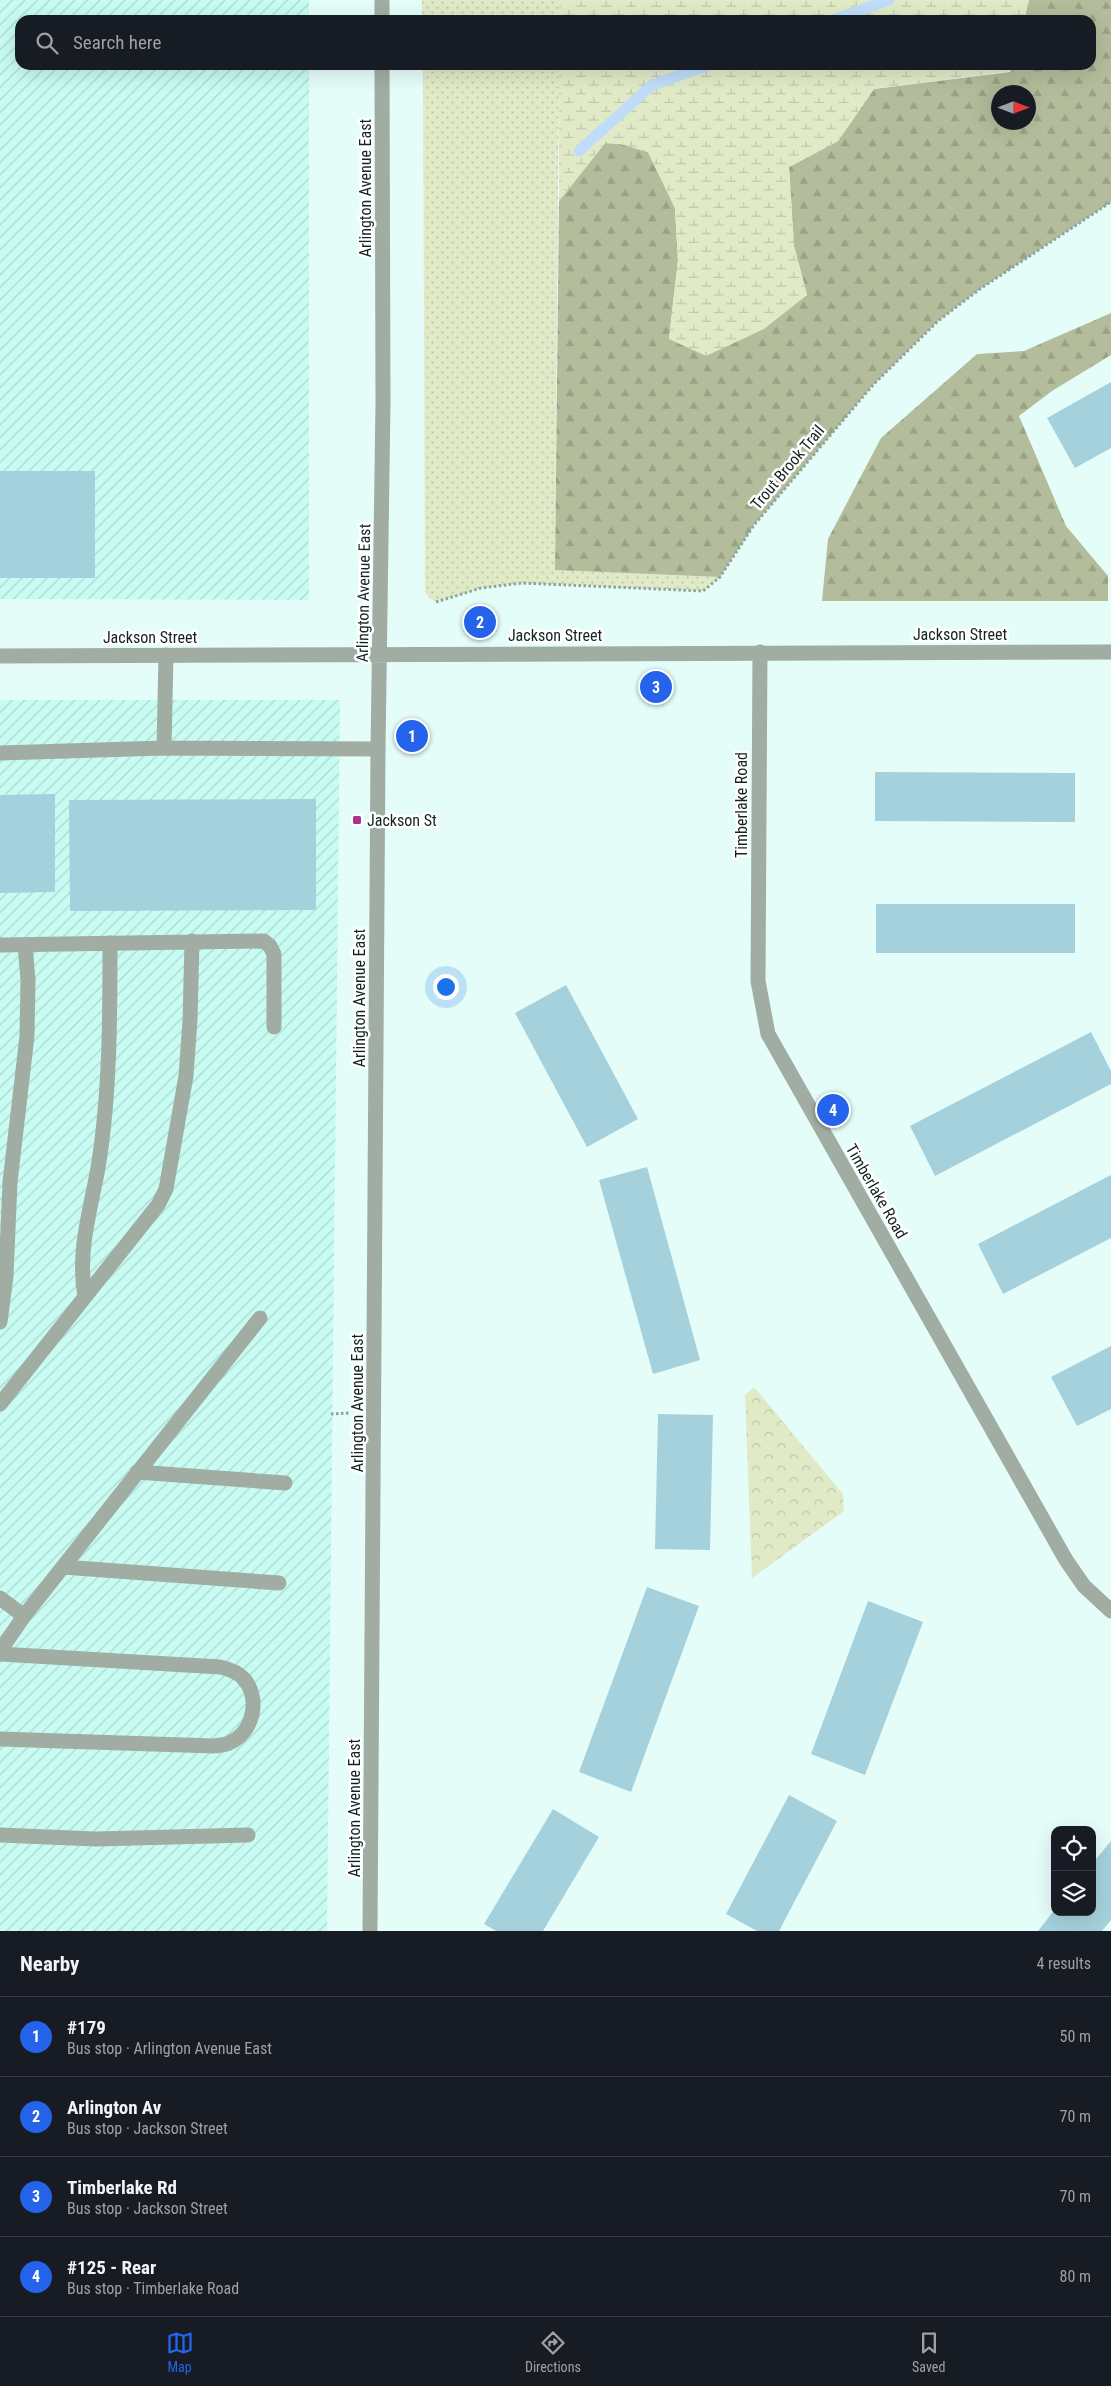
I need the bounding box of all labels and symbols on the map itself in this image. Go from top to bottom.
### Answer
north arrow [991,85,1036,130]
street label: Arlington Avenue East [356,118,375,257]
street label: Trout Brook Trail [747,421,828,513]
street label: Arlington Avenue East [353,523,374,662]
pin: 2 [464,603,496,641]
street label: Jackson Street [913,625,1007,644]
street label: Jackson Street [508,626,602,645]
street label: Jackson Street [103,628,197,647]
pin: 3 [640,668,672,706]
pin: 1 [396,717,428,755]
street label: Timberlake Road [732,752,751,858]
place label: Jackson St [367,811,437,830]
marker: Jackson St [351,814,363,826]
street label: Arlington Avenue East [350,928,369,1067]
your location [433,974,459,1000]
pin: 4 [817,1091,849,1129]
street label: Timberlake Road [842,1141,911,1242]
street label: Arlington Avenue East [348,1333,367,1472]
street label: Arlington Avenue East [345,1738,364,1877]

